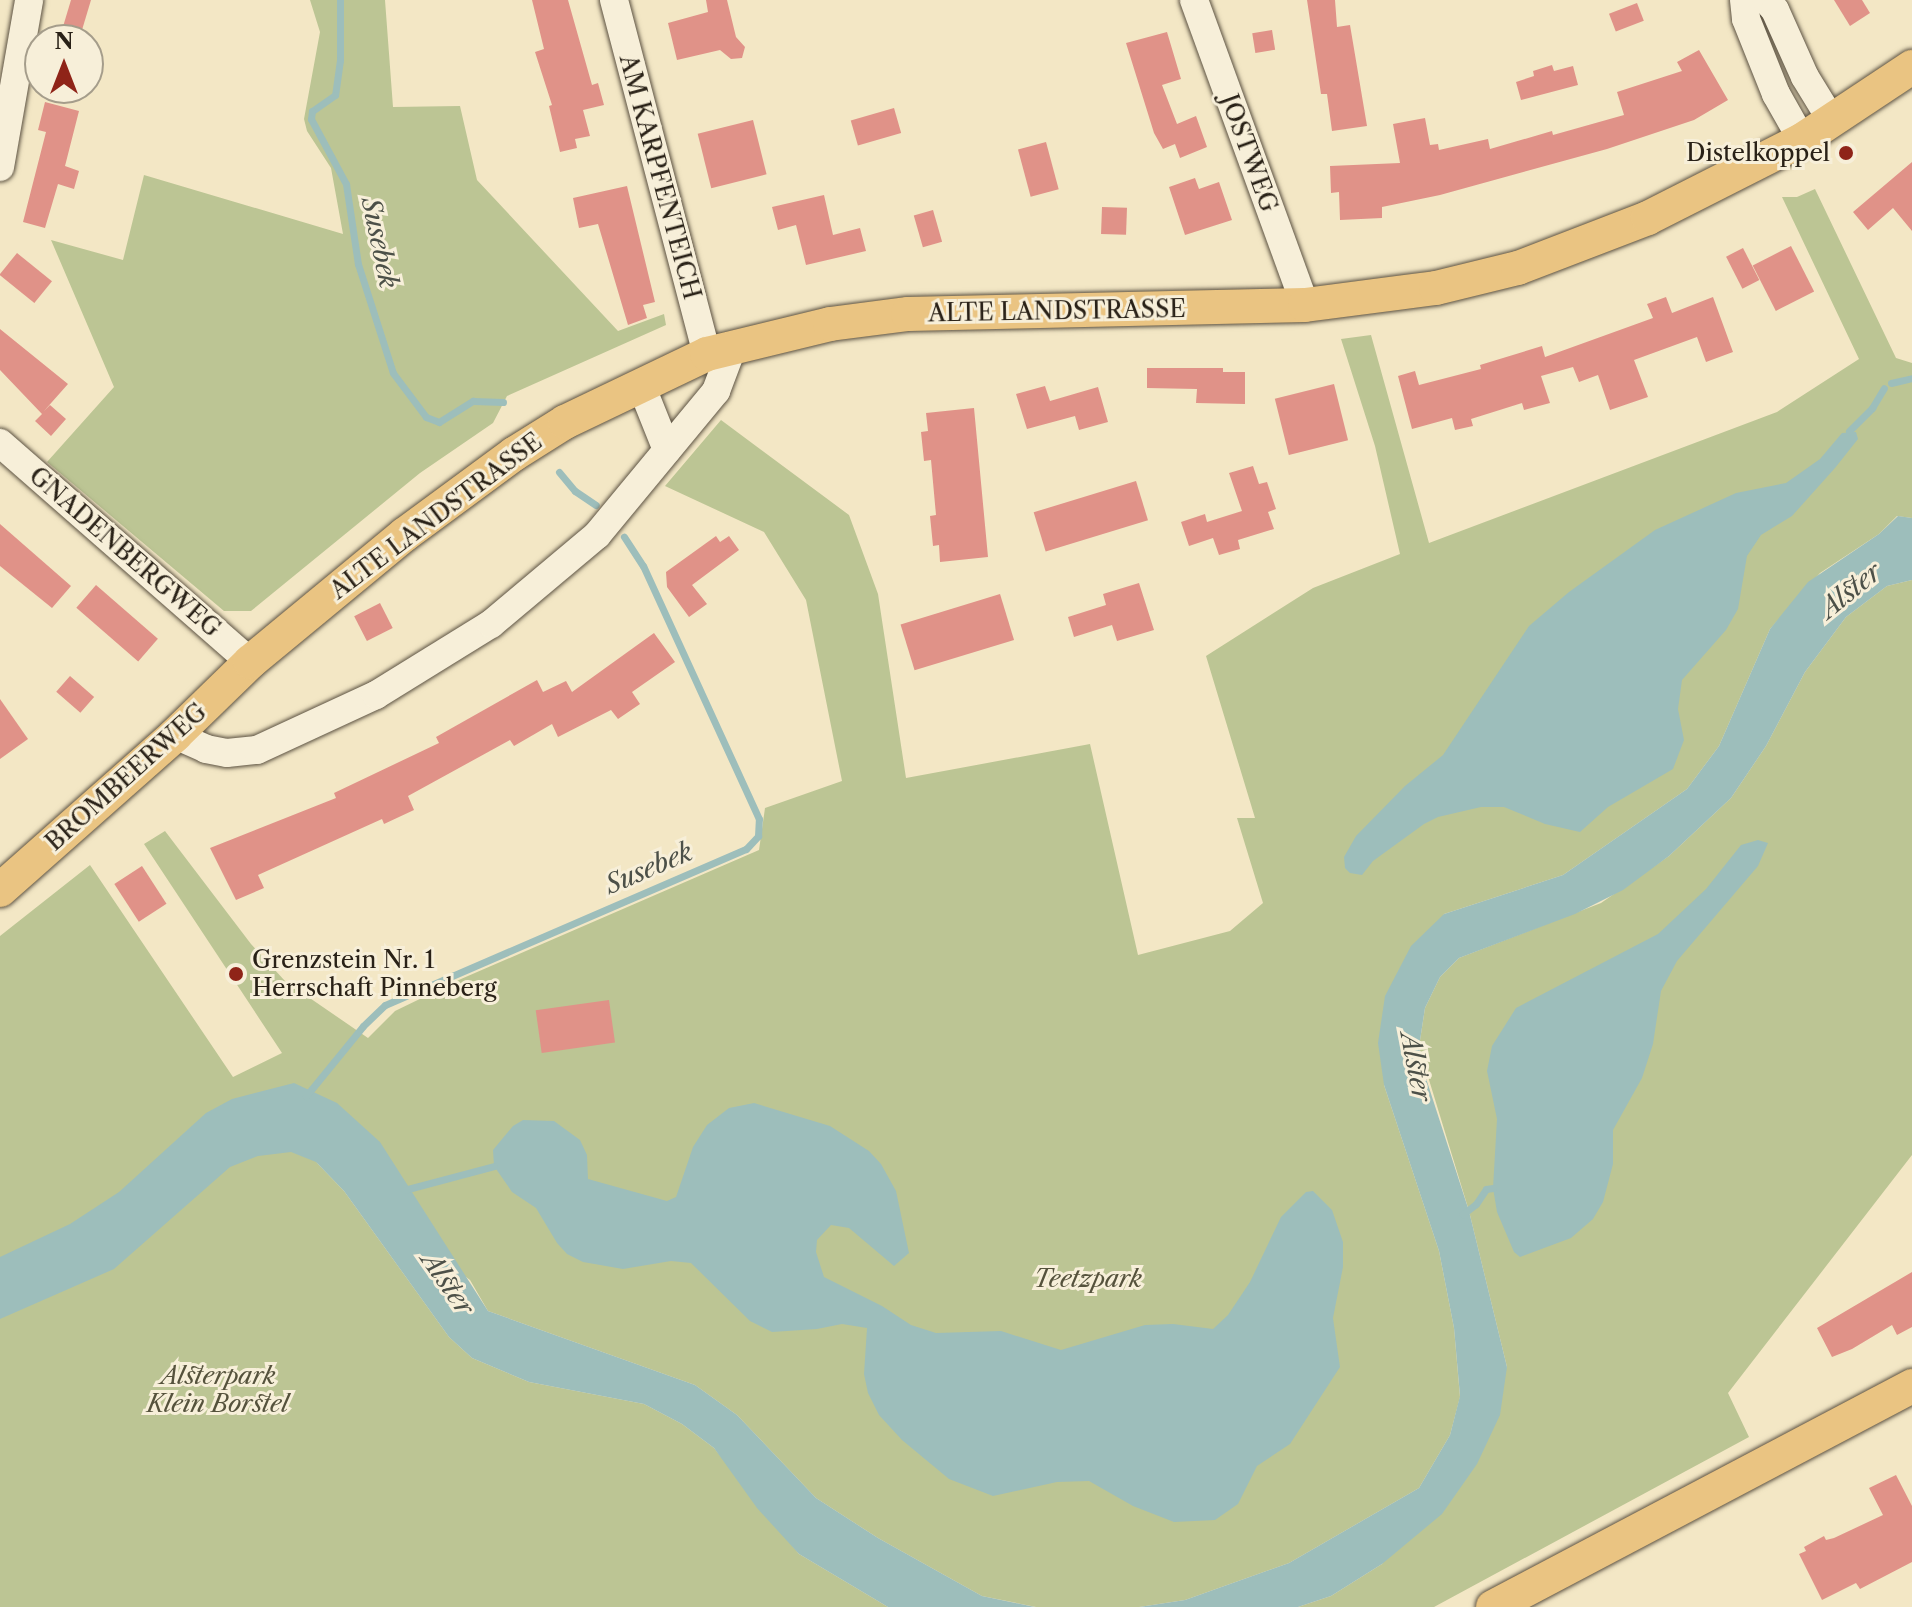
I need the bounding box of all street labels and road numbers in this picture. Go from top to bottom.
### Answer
street label: AM KARPFENTEICH [613,51,707,303]
street label: JOSTWEG [1214,90,1284,216]
street label: ALTE LANDSTRASSE [928,294,1186,328]
street label: ALTE LANDSTRASSE [324,427,548,605]
street label: GNADENBERGWEG [23,461,227,643]
street label: BROMBEERWEG [40,697,212,857]

